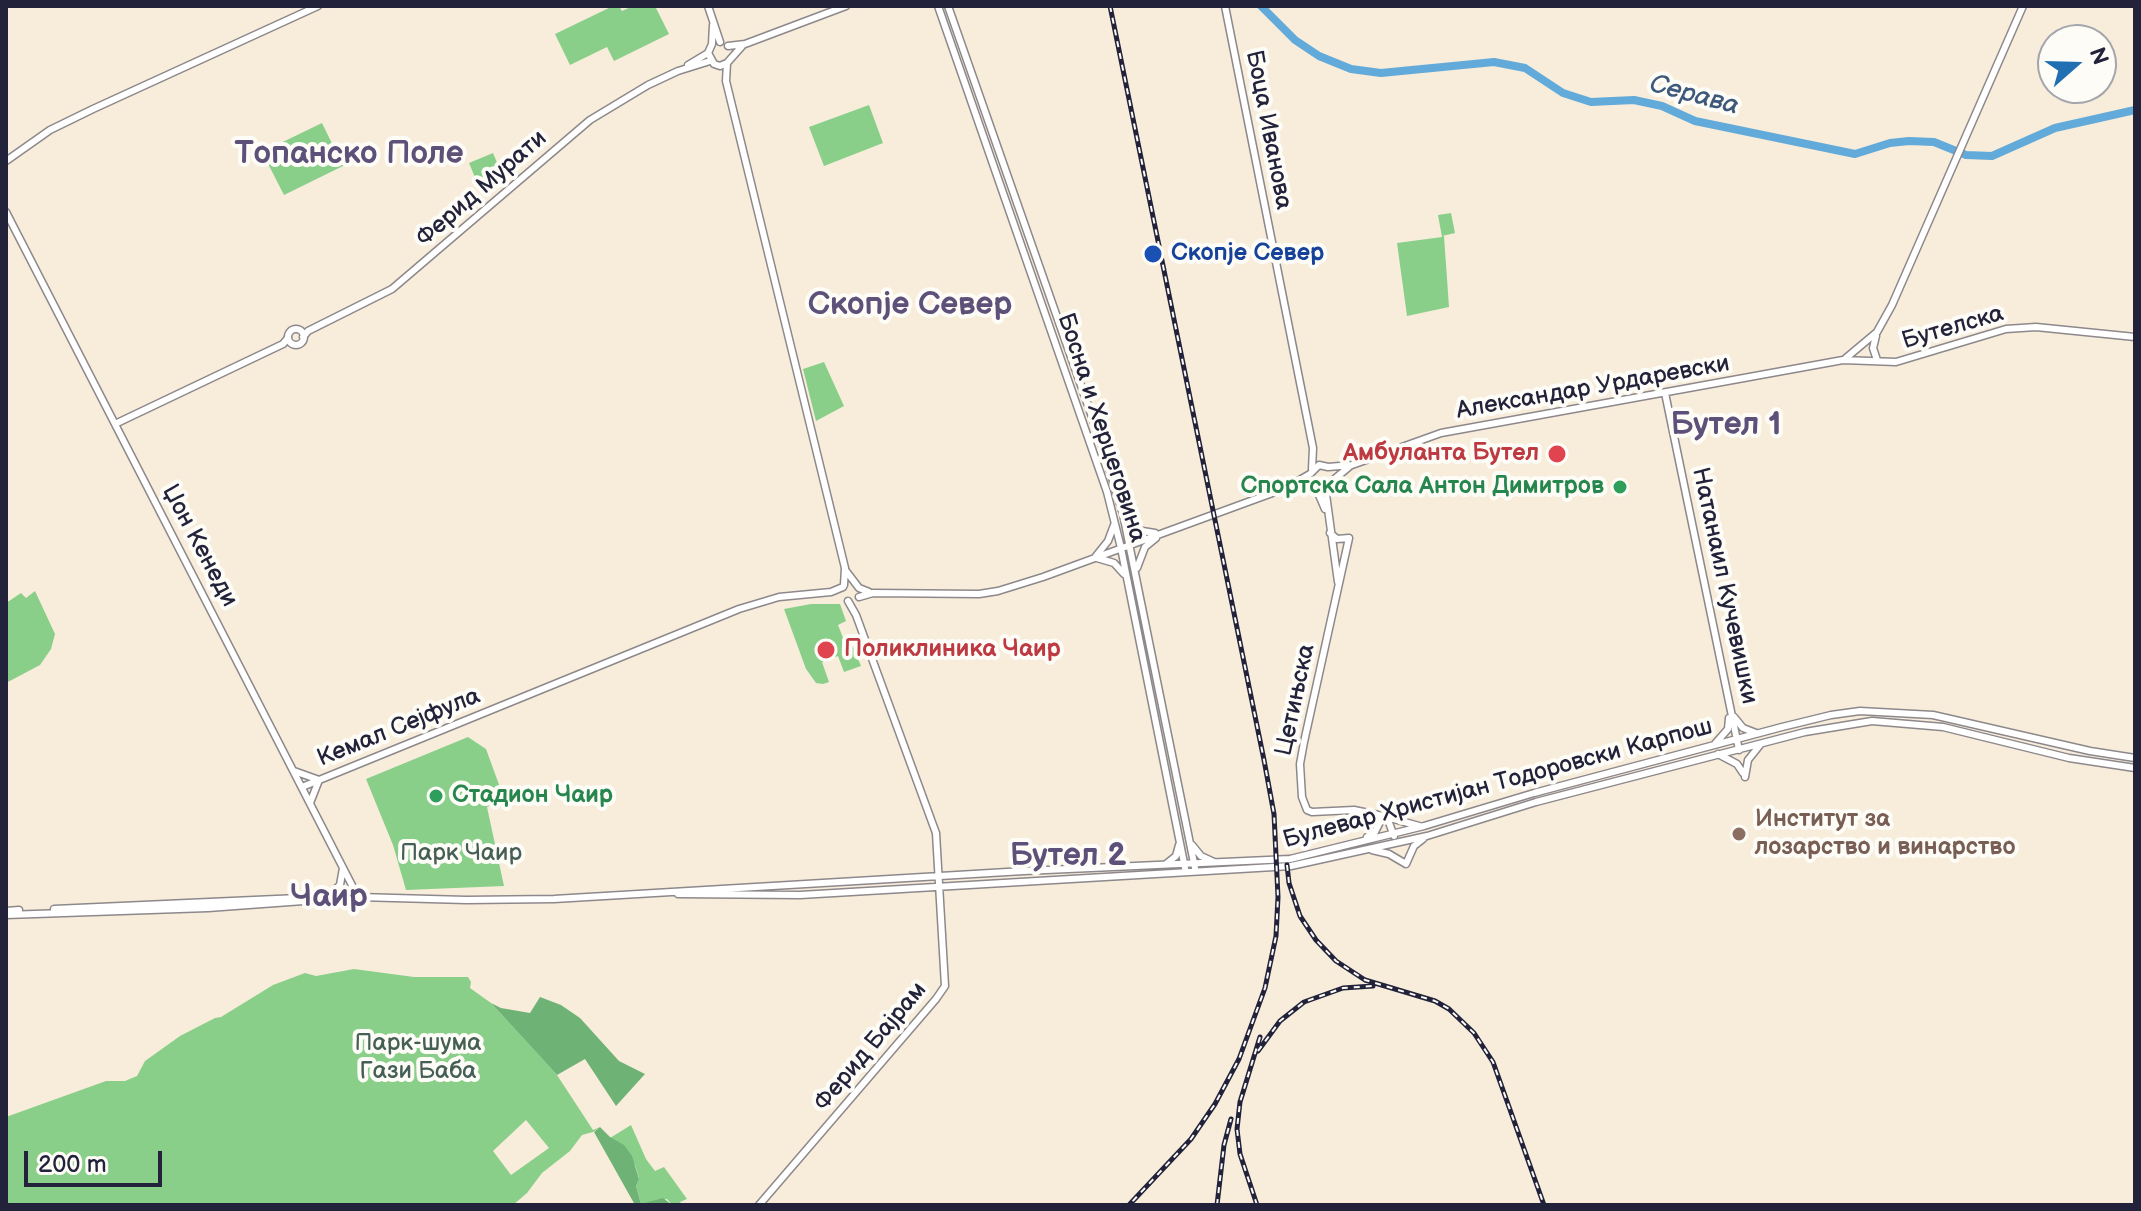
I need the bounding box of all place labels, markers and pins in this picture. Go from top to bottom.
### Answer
place label: Скопје Север [1171,240,1324,268]
marker: Скопје Север [1142,243,1164,265]
place label: Амбуланта Бутел [1343,440,1539,468]
marker: Амбуланта Бутел [1546,443,1568,465]
place label: Спортска Сала Антон Димитров [1241,473,1604,501]
marker: Спортска Сала Антон Димитров [1611,478,1629,496]
place label: Поликлиника Чаир [844,636,1061,664]
marker: Поликлиника Чаир [815,639,837,661]
place label: Стадион Чаир [452,782,613,810]
marker: Стадион Чаир [427,787,445,805]
place label: Институт за лозарство и винарство [1755,806,2016,862]
marker: Институт за лозарство и винарство [1730,825,1748,843]

